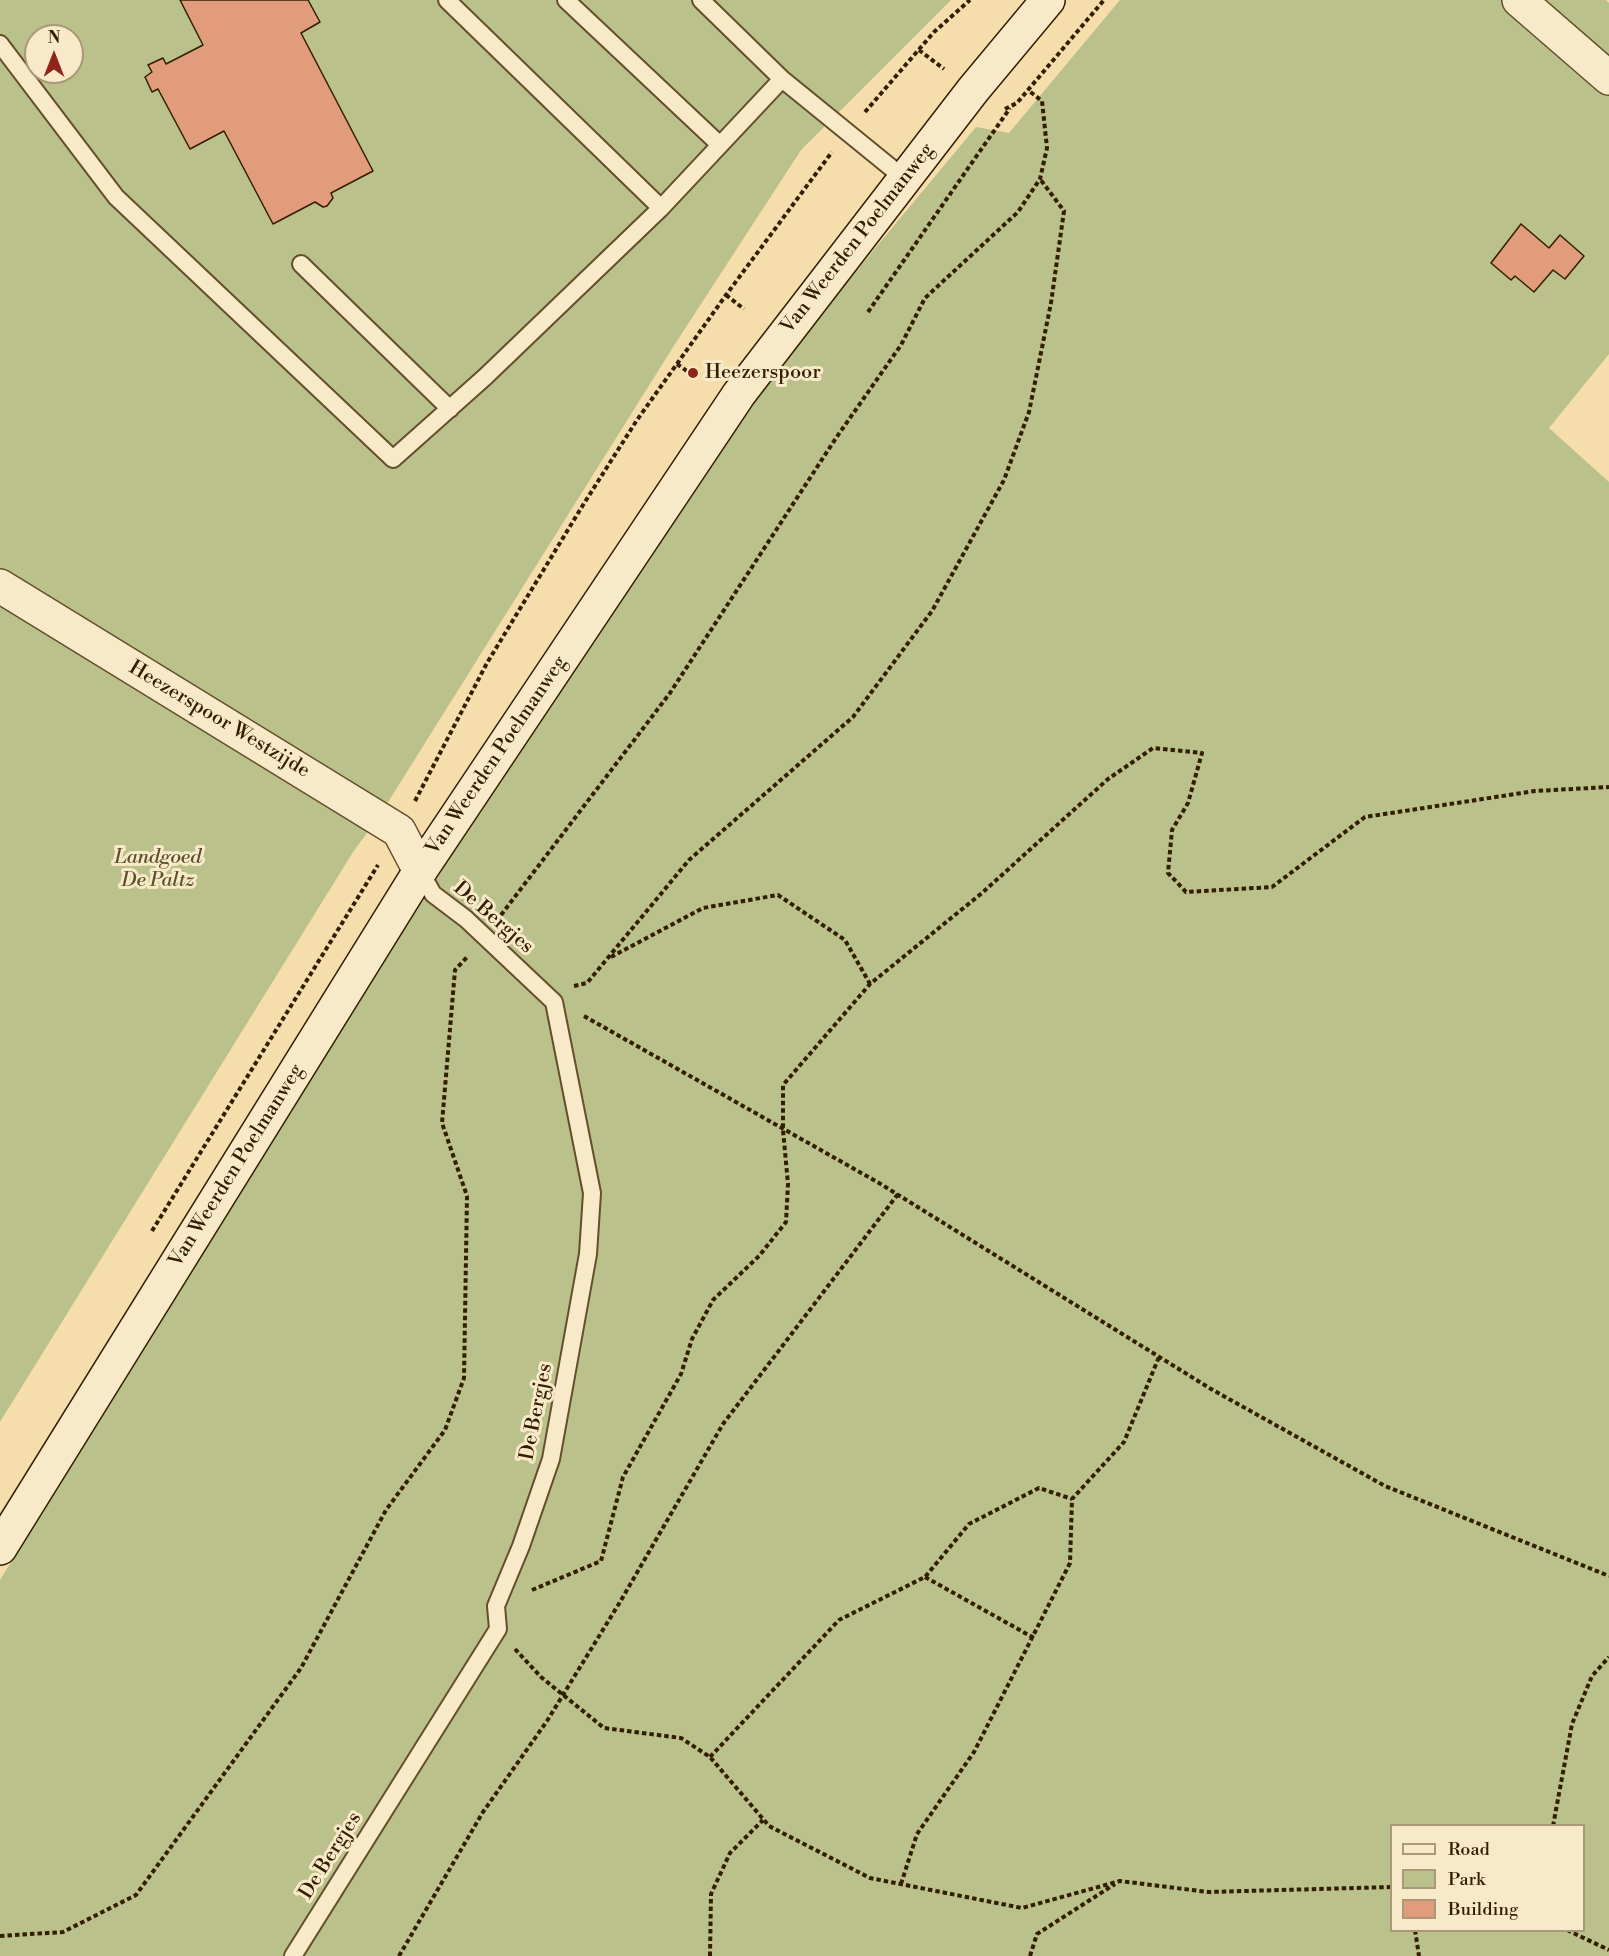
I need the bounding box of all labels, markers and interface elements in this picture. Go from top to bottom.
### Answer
north arrow [24,24,84,84]
text: N [48,28,60,48]
street label: Van Weerden Poelmanweg [776,139,940,339]
place label: Heezerspoor [705,361,821,385]
marker: Heezerspoor [686,366,700,380]
street label: Van Weerden Poelmanweg [421,652,573,860]
street label: Heezerspoor Westzijde [124,656,314,784]
park label: Landgoed De Paltz [115,846,201,893]
street label: De Bergjes [448,877,538,959]
street label: Van Weerden Poelmanweg [165,1060,309,1272]
street label: De Bergjes [516,1362,558,1462]
street label: De Bergjes [295,1808,367,1904]
legend [1390,1824,1585,1932]
text: Road [1448,1838,1490,1861]
text: Park [1448,1868,1485,1891]
text: Building [1448,1898,1518,1921]

